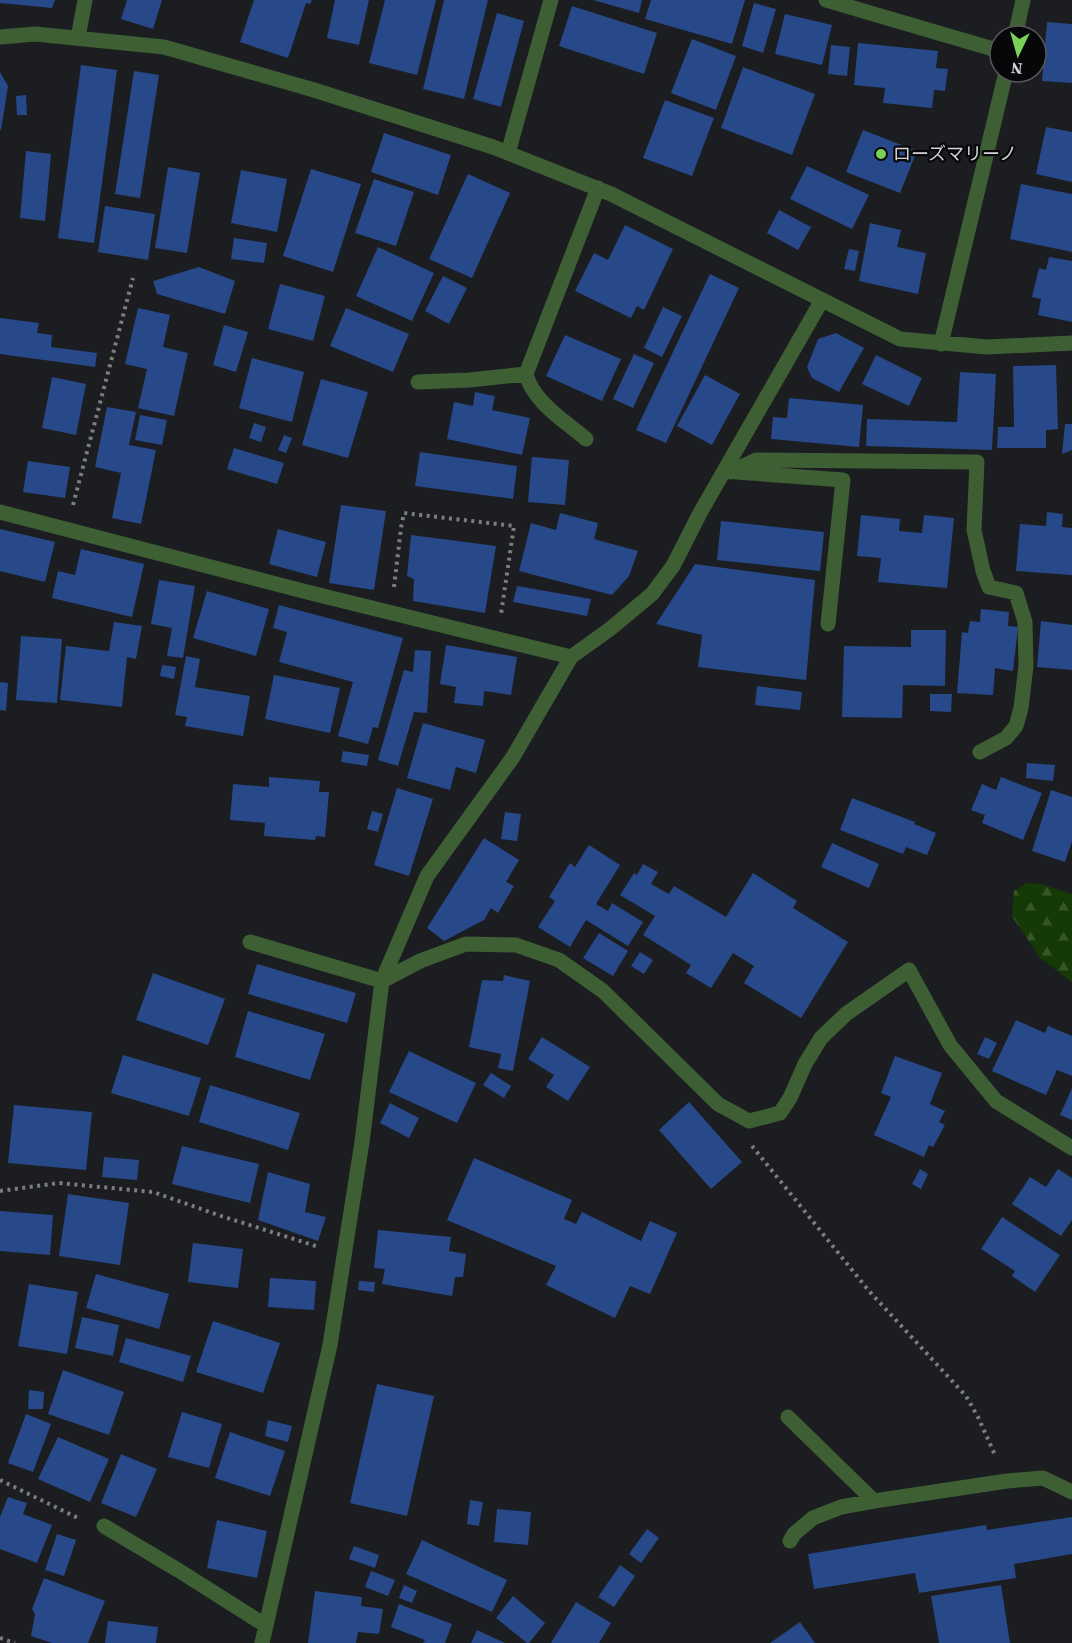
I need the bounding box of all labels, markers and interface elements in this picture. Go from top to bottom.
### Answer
north arrow [988,24,1048,84]
text: N [1010,57,1023,80]
place label: ローズマリーノ [893,141,1017,166]
marker: ローズマリーノ [874,147,888,161]

